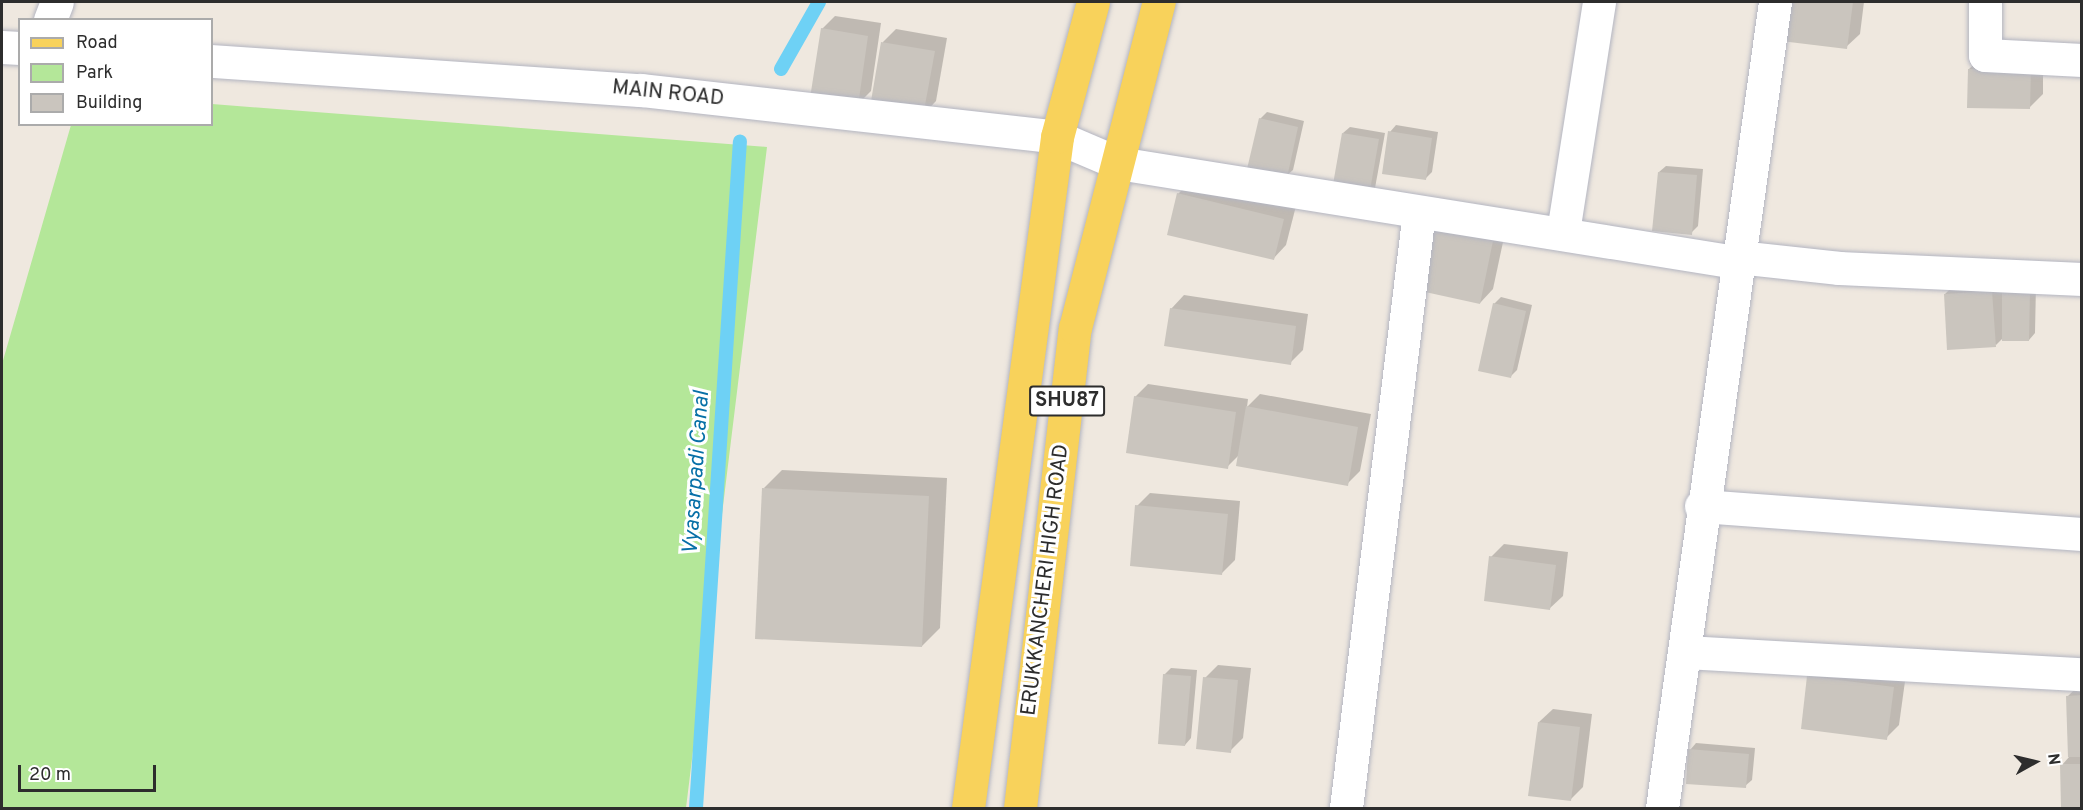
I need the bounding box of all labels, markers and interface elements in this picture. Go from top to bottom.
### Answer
legend [18,18,213,126]
text: Road [76,32,118,55]
text: Park [76,62,113,85]
street label: MAIN ROAD [611,76,725,112]
text: Building [76,92,142,115]
road number: SHU87 [1028,384,1106,418]
water label: Vyasarpadi Canal [678,390,716,556]
street label: ERUKKANCHERI HIGH ROAD [1017,443,1075,717]
north arrow [2005,732,2065,792]
text: N [2042,752,2064,767]
scale bar [21,753,159,791]
text: 20 m [29,764,71,787]

